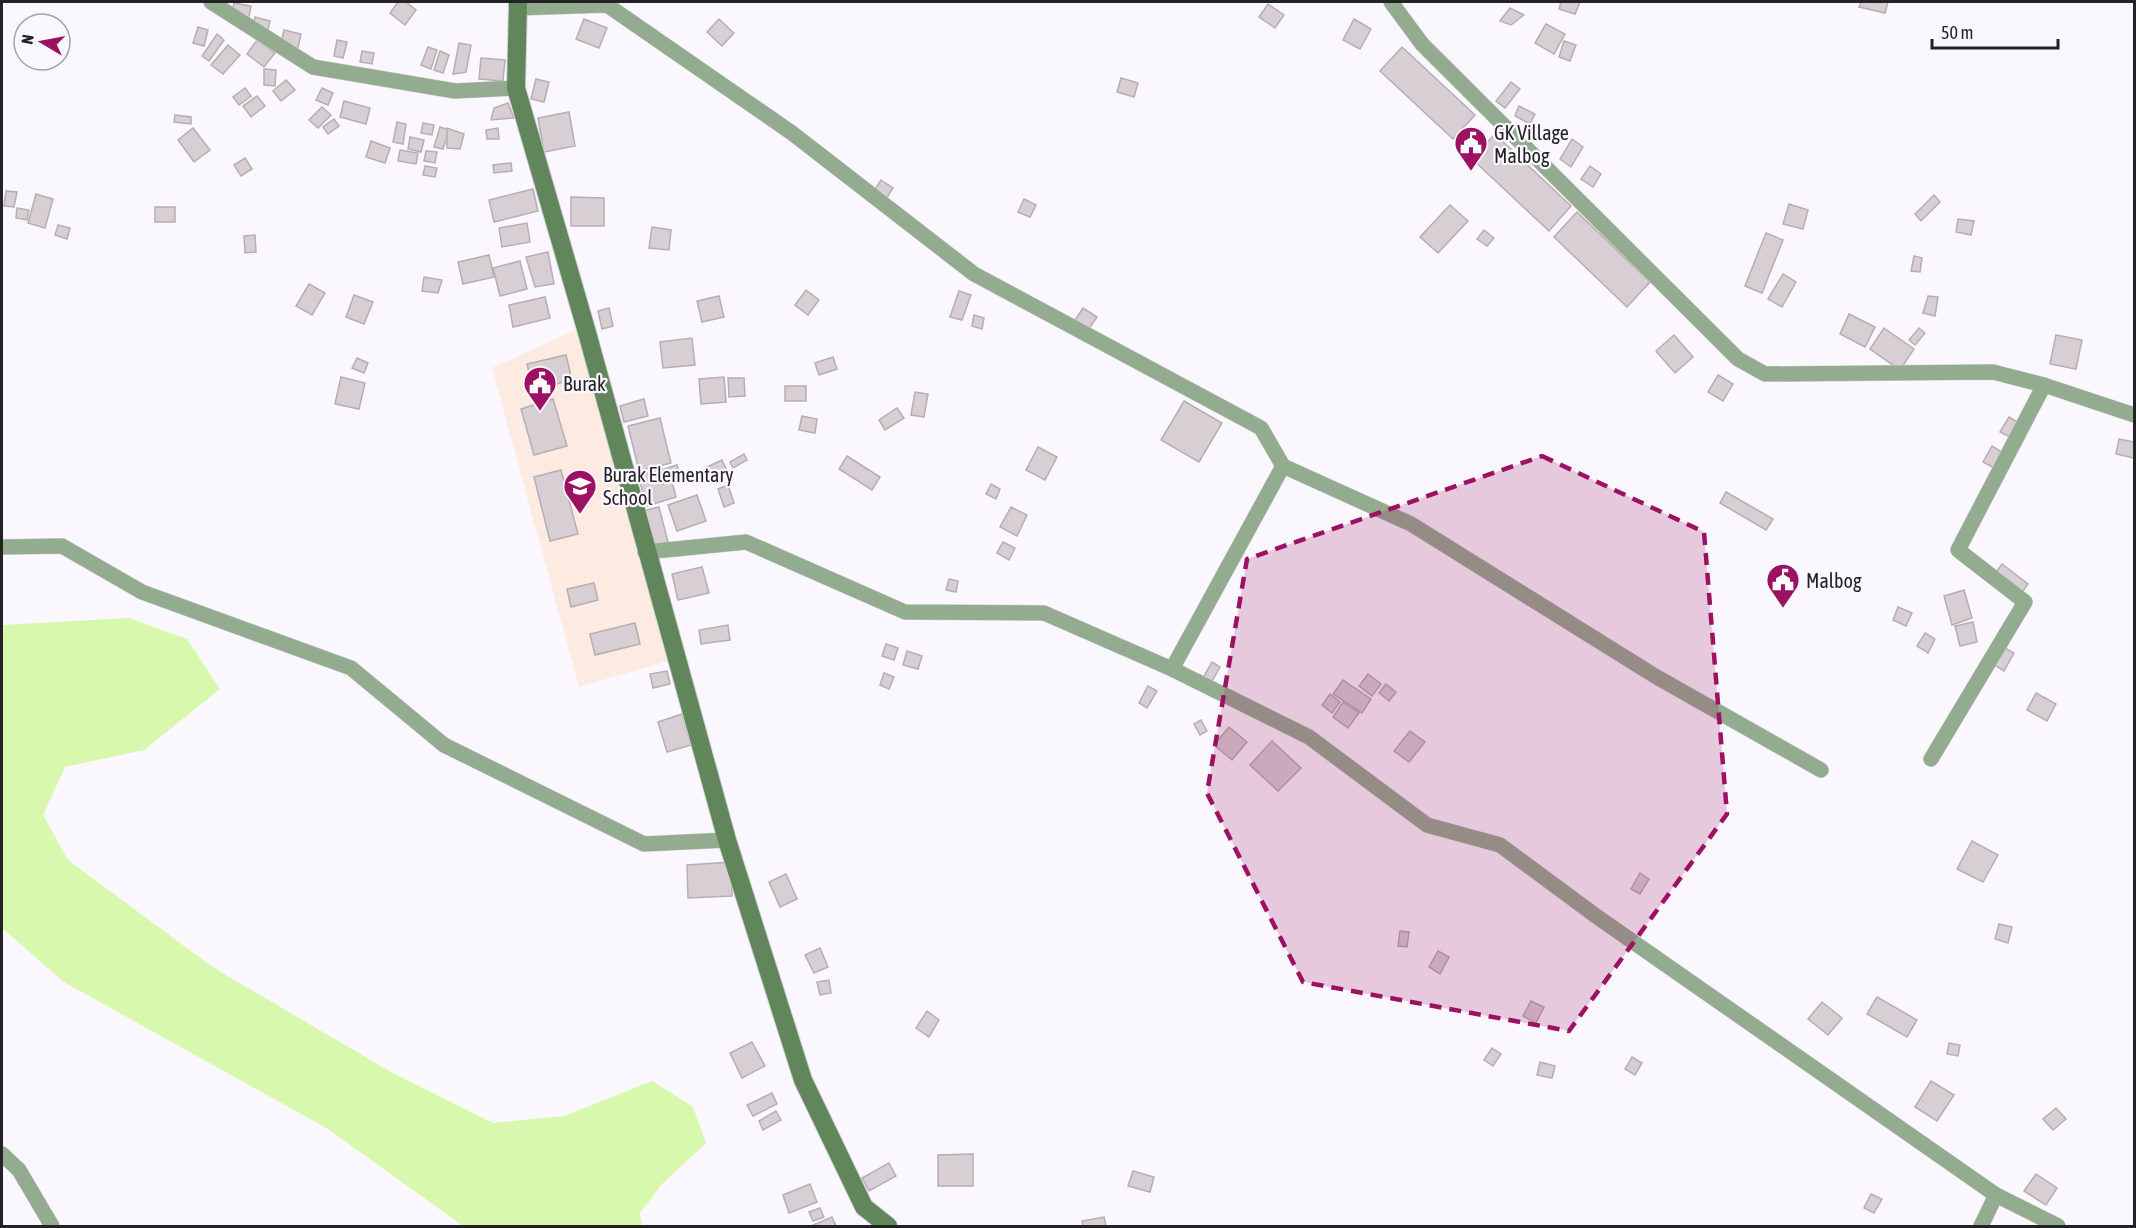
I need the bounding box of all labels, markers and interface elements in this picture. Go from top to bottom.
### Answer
north arrow [12,12,72,72]
scale bar [1932,12,2058,50]
text: 50 m [1941,22,1973,43]
text: N [18,33,37,46]
place label: GK Village Malbog [1494,121,1569,167]
public building icon: GK Village Malbog [1453,125,1489,172]
public building icon: Burak [522,365,558,412]
place label: Burak [563,372,606,395]
place label: Burak Elementary School [603,463,734,509]
school or university icon: Burak Elementary School [562,468,598,515]
public building icon: Malbog [1765,562,1801,609]
place label: Malbog [1806,569,1862,592]

